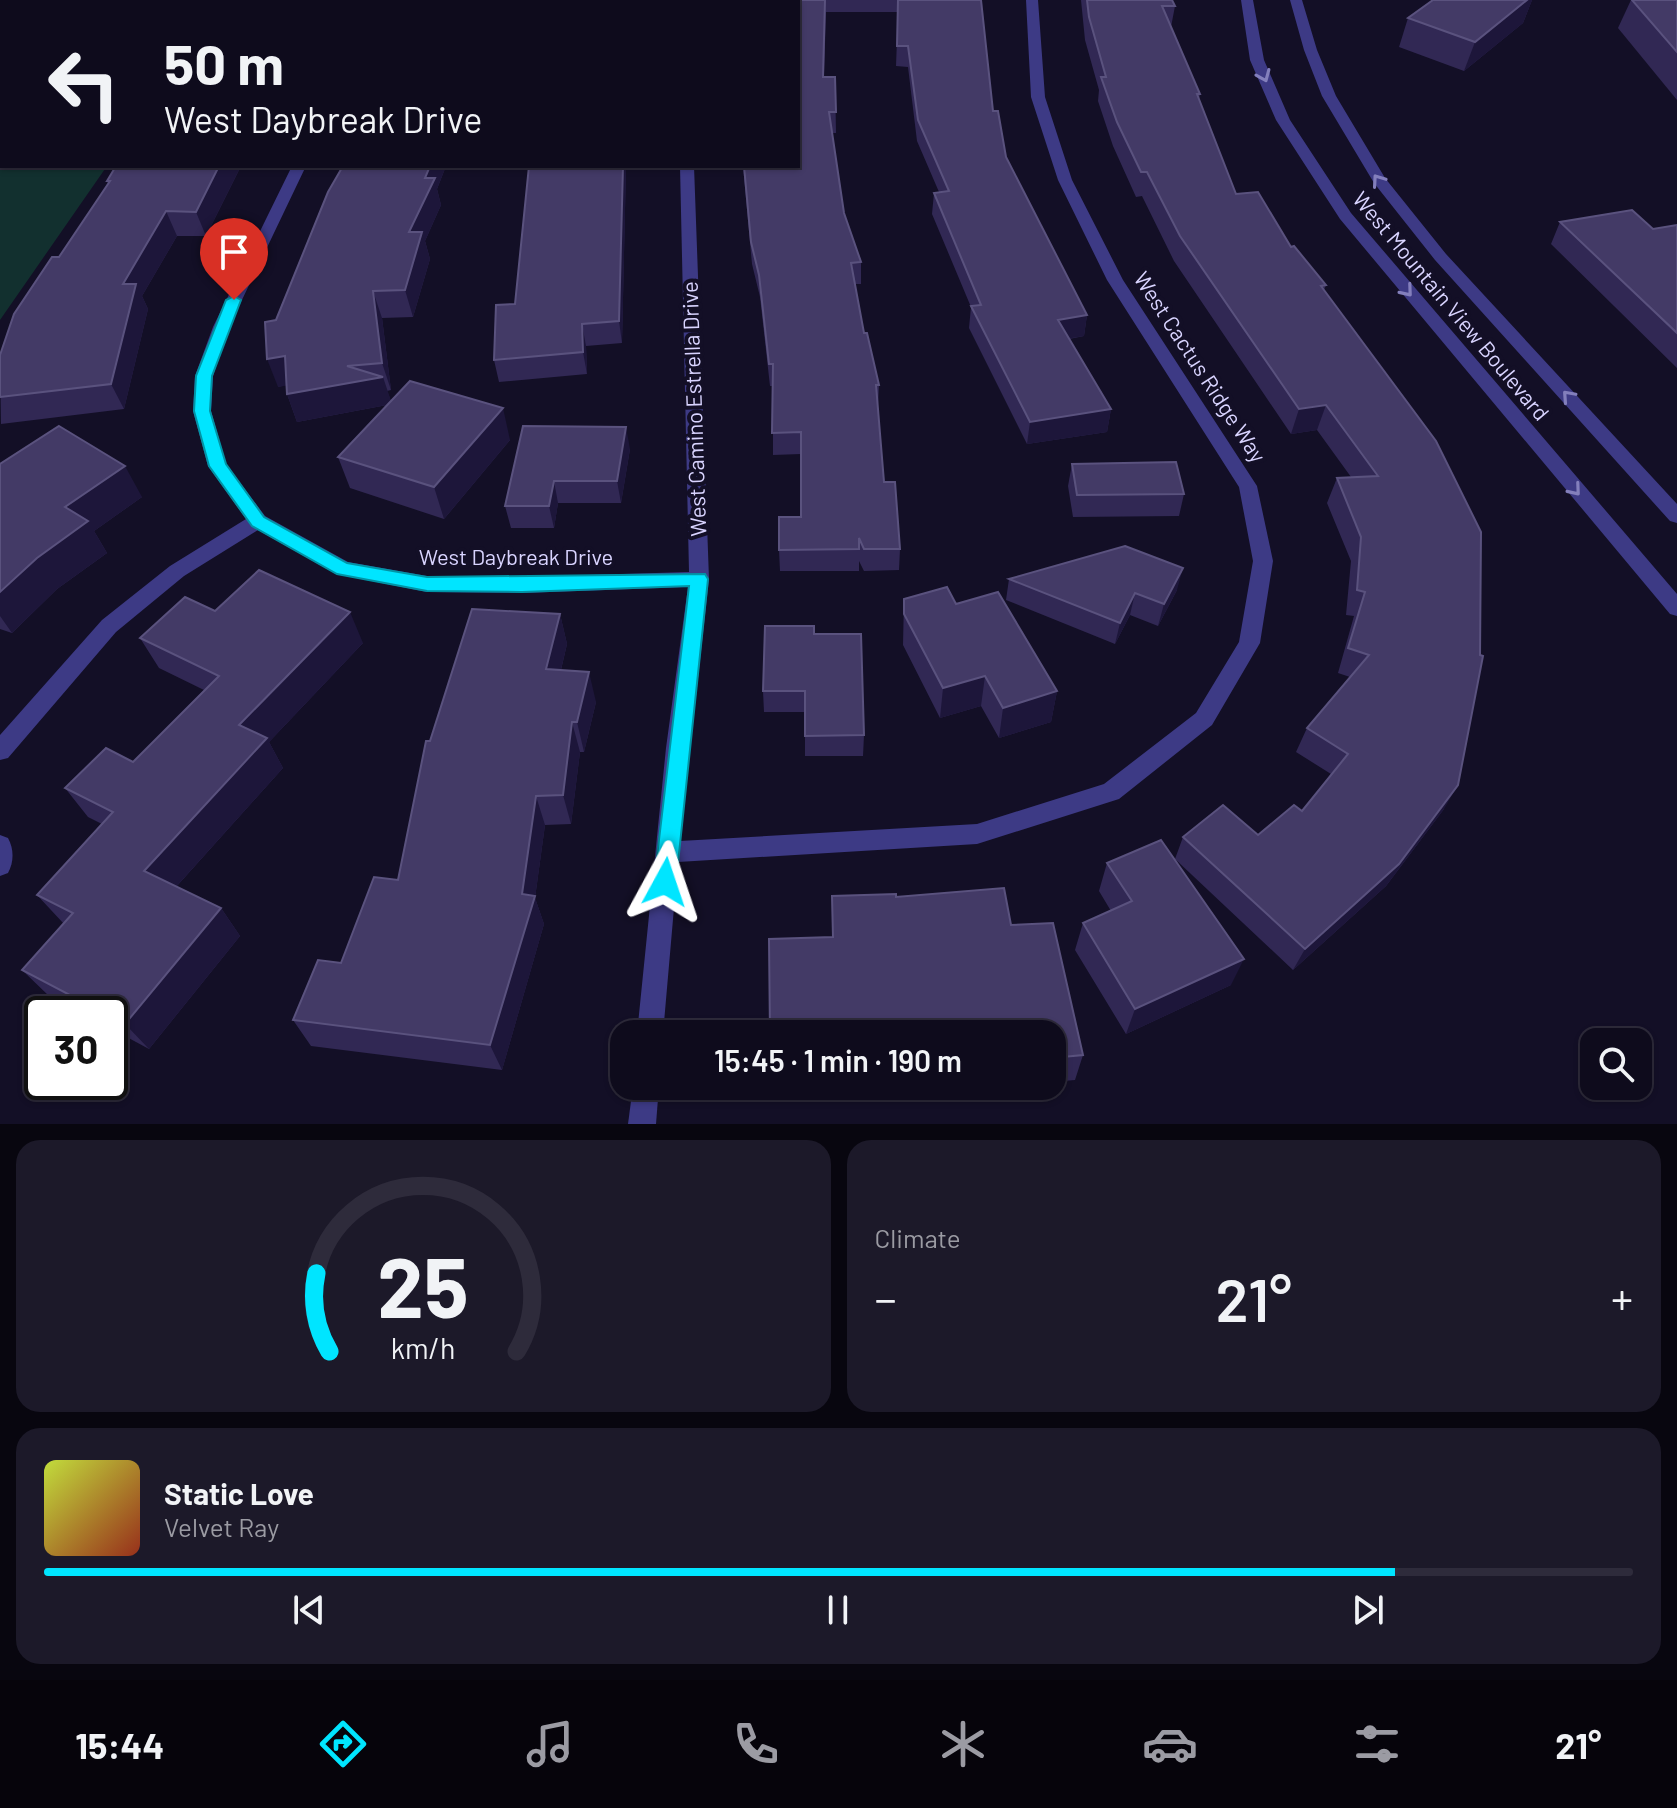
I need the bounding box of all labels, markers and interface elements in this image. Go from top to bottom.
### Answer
text: 50 m [164,29,284,96]
icon: left [32,32,136,136]
one-way arrow [1254,68,1270,82]
text: West Daybreak Drive [164,97,483,140]
one-way arrow [1373,174,1388,188]
street label: West Mountain View Boulevard [1348,186,1555,425]
pin [200,218,268,300]
icon: arrive [212,230,256,274]
street label: West Cactus Ridge Way [1130,266,1272,467]
street label: West Camino Estrella Drive [676,281,710,537]
one-way arrow [1397,282,1412,297]
one-way arrow [1563,391,1577,406]
one-way arrow [1565,480,1580,495]
street label: West Daybreak Drive [419,543,613,569]
position arrow [623,840,707,924]
speed limit sign: 30 [24,996,128,1100]
map controls [1580,1028,1652,1100]
button: search [1580,1028,1652,1100]
text: 15:45 · 1 min · 190 m [714,1042,962,1078]
text: Climate [875,1222,961,1253]
text: 25 [378,1235,469,1335]
text: 21° [1216,1262,1292,1334]
text: − [875,1271,897,1324]
text: + [1611,1271,1633,1324]
text: km/h [391,1330,456,1365]
text: Static Love [164,1475,314,1511]
text: Velvet Ray [164,1511,279,1542]
icon: previous [287,1588,331,1632]
icon: pause [816,1588,860,1632]
icon: next [1346,1588,1390,1632]
icon: directions [315,1716,371,1772]
icon: music [522,1716,578,1772]
icon: phone [728,1716,784,1772]
icon: climate [935,1716,991,1772]
icon: car [1142,1716,1198,1772]
icon: filters [1349,1716,1405,1772]
text: 15:44 [75,1723,164,1766]
text: 21° [1555,1723,1602,1766]

